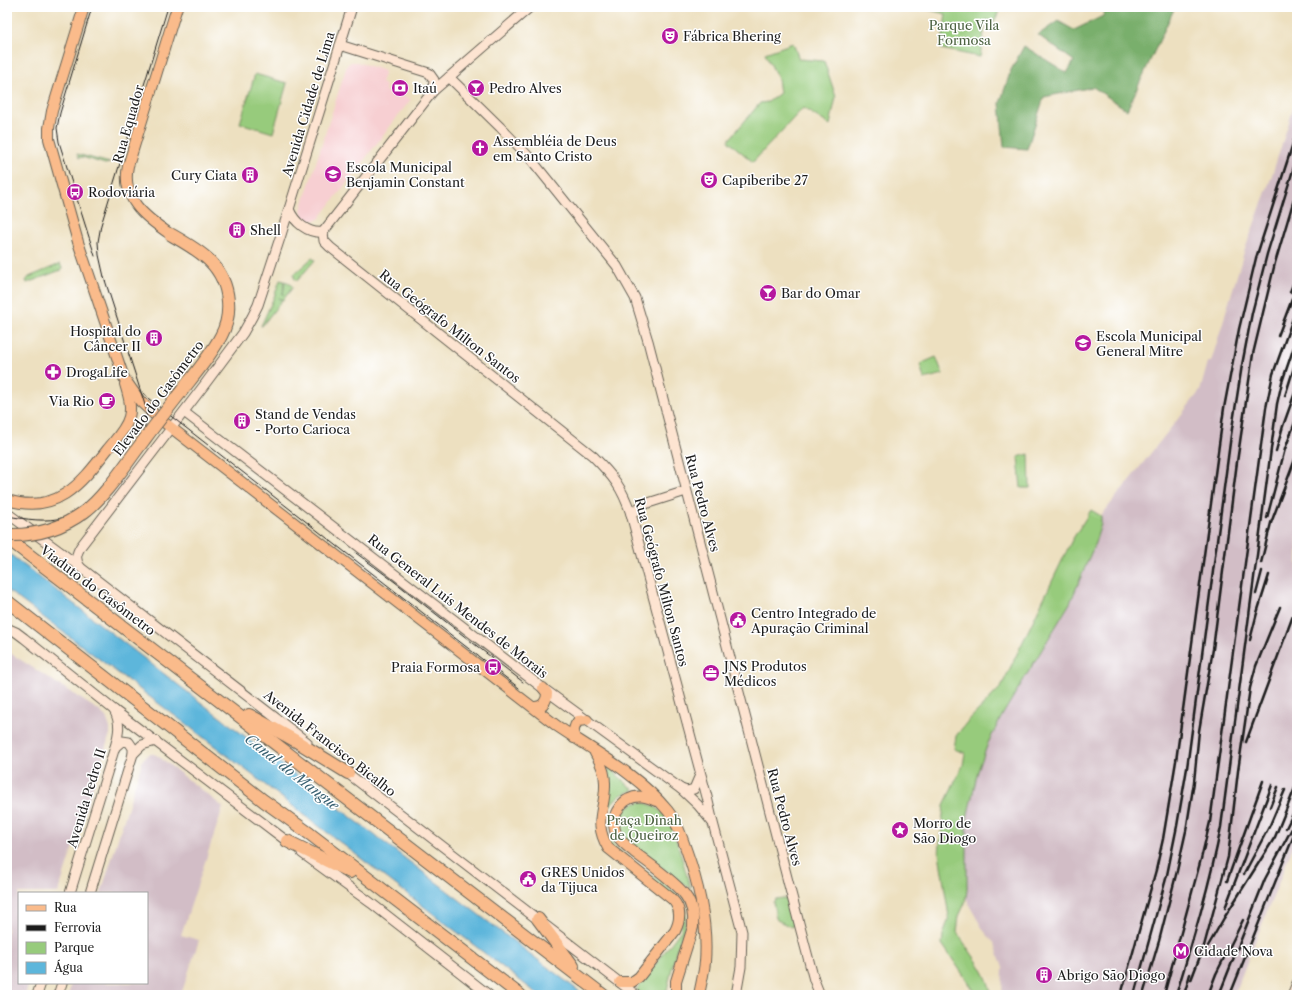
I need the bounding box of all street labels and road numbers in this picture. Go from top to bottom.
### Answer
street label: Avenida Cidade de Lima [278,30,338,179]
street label: Rua Equador [109,82,147,165]
street label: Rua Geógrafo Milton Santos [376,266,524,386]
street label: Elevado do Gasômetro [109,337,207,459]
street label: Rua Pedro Alves [682,452,724,554]
street label: Rua Geógrafo Milton Santos [632,496,692,669]
street label: Rua General Luís Mendes de Morais [365,531,551,681]
street label: Viaduto do Gasômetro [37,541,159,638]
street label: Avenida Francisco Bicalho [260,686,399,800]
street label: Avenida Pedro II [63,746,109,851]
street label: Rua Pedro Alves [764,766,806,868]

